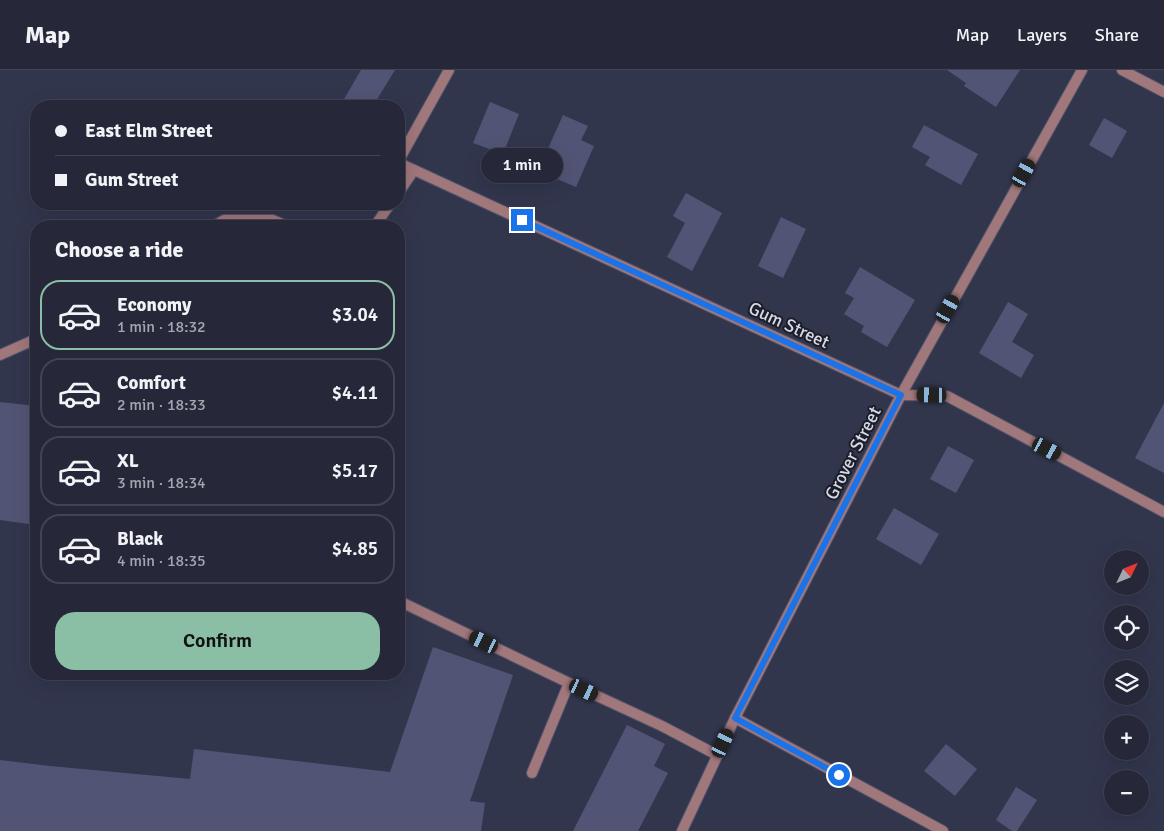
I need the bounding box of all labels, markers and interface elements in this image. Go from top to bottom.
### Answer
text: Map [25,20,70,50]
text: Map [956,24,989,46]
text: Layers [1017,24,1067,46]
text: Share [1095,24,1139,46]
text: East Elm Street [85,119,213,143]
callout: 1 min [481,148,563,182]
text: 1 min [503,155,541,175]
car [1010,156,1037,190]
text: Gum Street [85,168,178,192]
route end [511,209,533,231]
text: Choose a ride [55,236,183,263]
car [934,292,961,326]
icon: car [57,293,102,338]
text: Economy [117,293,191,317]
street label: Gum Street [745,297,833,353]
text: $3.04 [332,303,378,327]
text: 1 min · 18:32 [117,317,206,337]
icon: car [57,371,102,416]
text: Comfort [117,371,186,395]
text: $4.11 [332,381,378,405]
car [916,387,947,403]
text: 2 min · 18:33 [117,395,206,415]
street label: Grover Street [820,403,886,503]
car [1030,435,1063,463]
icon: car [57,449,102,494]
text: XL [117,449,139,473]
text: $5.17 [332,459,378,483]
text: 3 min · 18:34 [117,473,206,493]
icon: car [57,527,102,572]
text: Black [117,527,163,551]
text: $4.85 [332,537,378,561]
north arrow [1104,550,1149,595]
map controls [1104,550,1149,815]
text: 4 min · 18:35 [117,551,206,571]
button: locate [1104,605,1149,650]
button: Confirm [55,612,380,670]
car [467,629,500,655]
button: layers [1104,660,1149,705]
car [567,677,600,703]
button: + [1104,715,1149,760]
car [709,726,736,760]
route start [828,764,850,786]
button: − [1104,770,1149,815]

